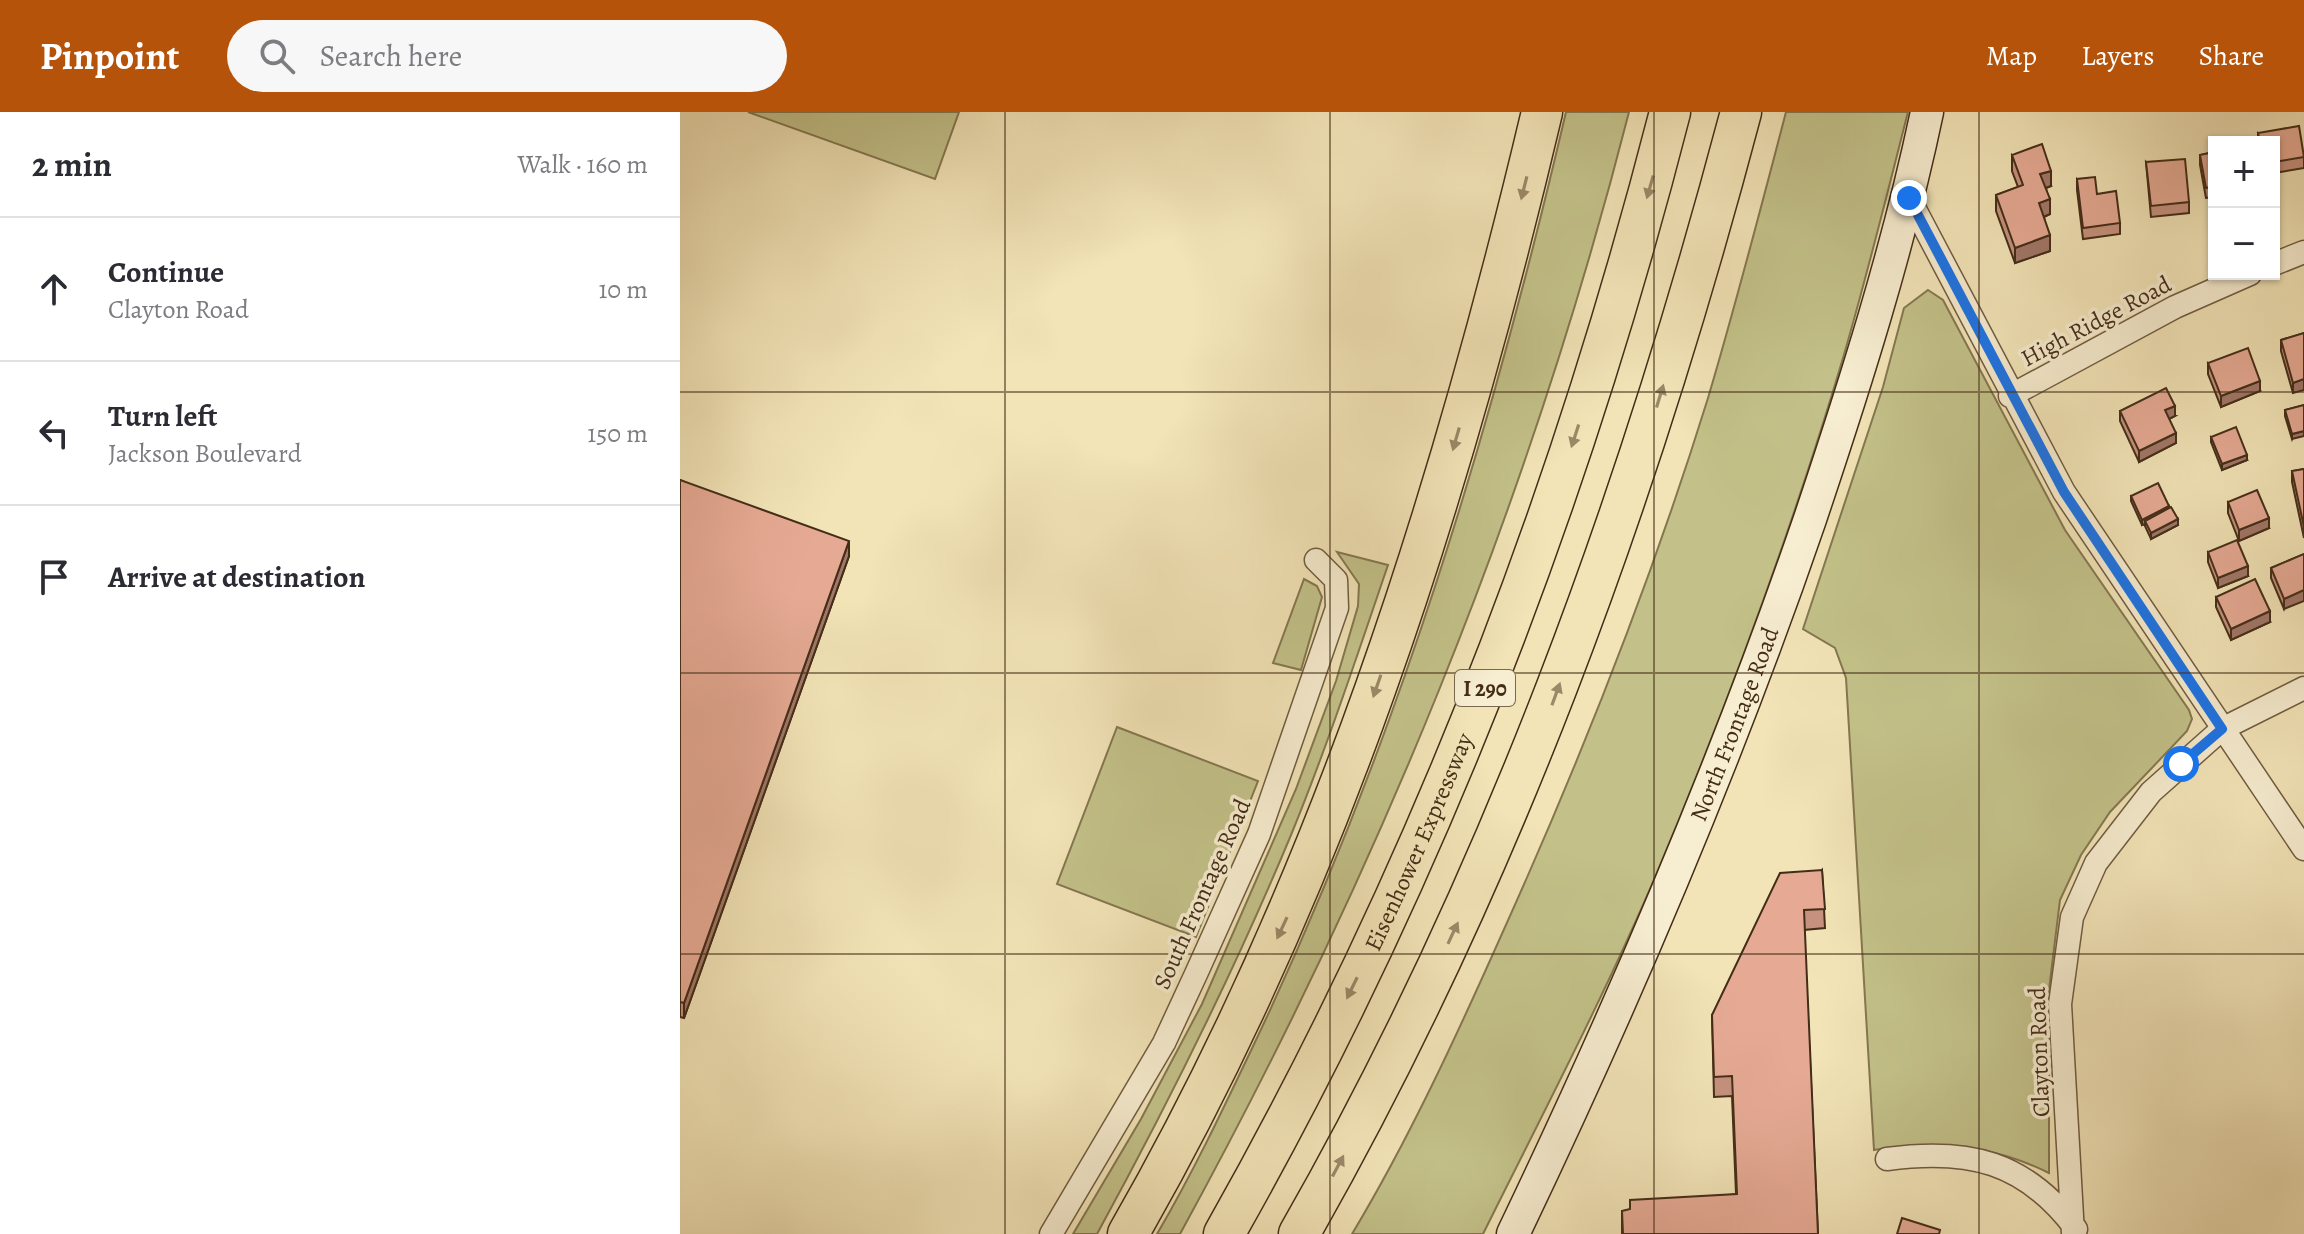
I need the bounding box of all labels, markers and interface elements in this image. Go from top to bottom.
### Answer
search box [227,20,787,92]
text: Pinpoint [40,30,179,82]
icon: search [255,34,299,78]
text: Search here [319,36,462,76]
text: Map [1986,37,2037,75]
text: Layers [2081,37,2154,75]
text: Share [2198,37,2264,75]
map controls [2208,136,2280,280]
button: + [2208,136,2280,208]
text: 2 min [32,141,112,188]
text: Walk · 160 m [517,147,648,182]
one-way arrow [1517,175,1530,200]
one-way arrow [1644,175,1656,200]
route end [1891,180,1927,216]
button: − [2208,208,2280,280]
text: Continue [108,252,224,292]
icon: ahead [32,267,76,311]
street label: High Ridge Road [2015,268,2177,374]
text: 10 m [598,272,648,307]
text: Clayton Road [108,292,249,327]
one-way arrow [1654,384,1667,408]
text: Turn left [108,396,217,436]
icon: left [32,411,76,455]
text: 150 m [587,416,648,451]
one-way arrow [1569,425,1581,449]
one-way arrow [1449,427,1462,451]
text: Jackson Boulevard [108,436,302,471]
icon: arrive [32,555,76,599]
text: Arrive at destination [108,557,365,597]
street label: North Frontage Road [1682,622,1786,826]
road number: I 290 [1455,670,1515,706]
one-way arrow [1370,675,1382,699]
one-way arrow [1550,682,1563,706]
street label: Eisenhower Expressway [1357,728,1480,956]
route start [2163,746,2199,782]
street label: South Frontage Road [1146,794,1258,994]
one-way arrow [1275,917,1289,940]
one-way arrow [1447,922,1460,945]
one-way arrow [1345,977,1359,1000]
street label: Clayton Road [2021,986,2057,1118]
one-way arrow [1330,1155,1344,1177]

